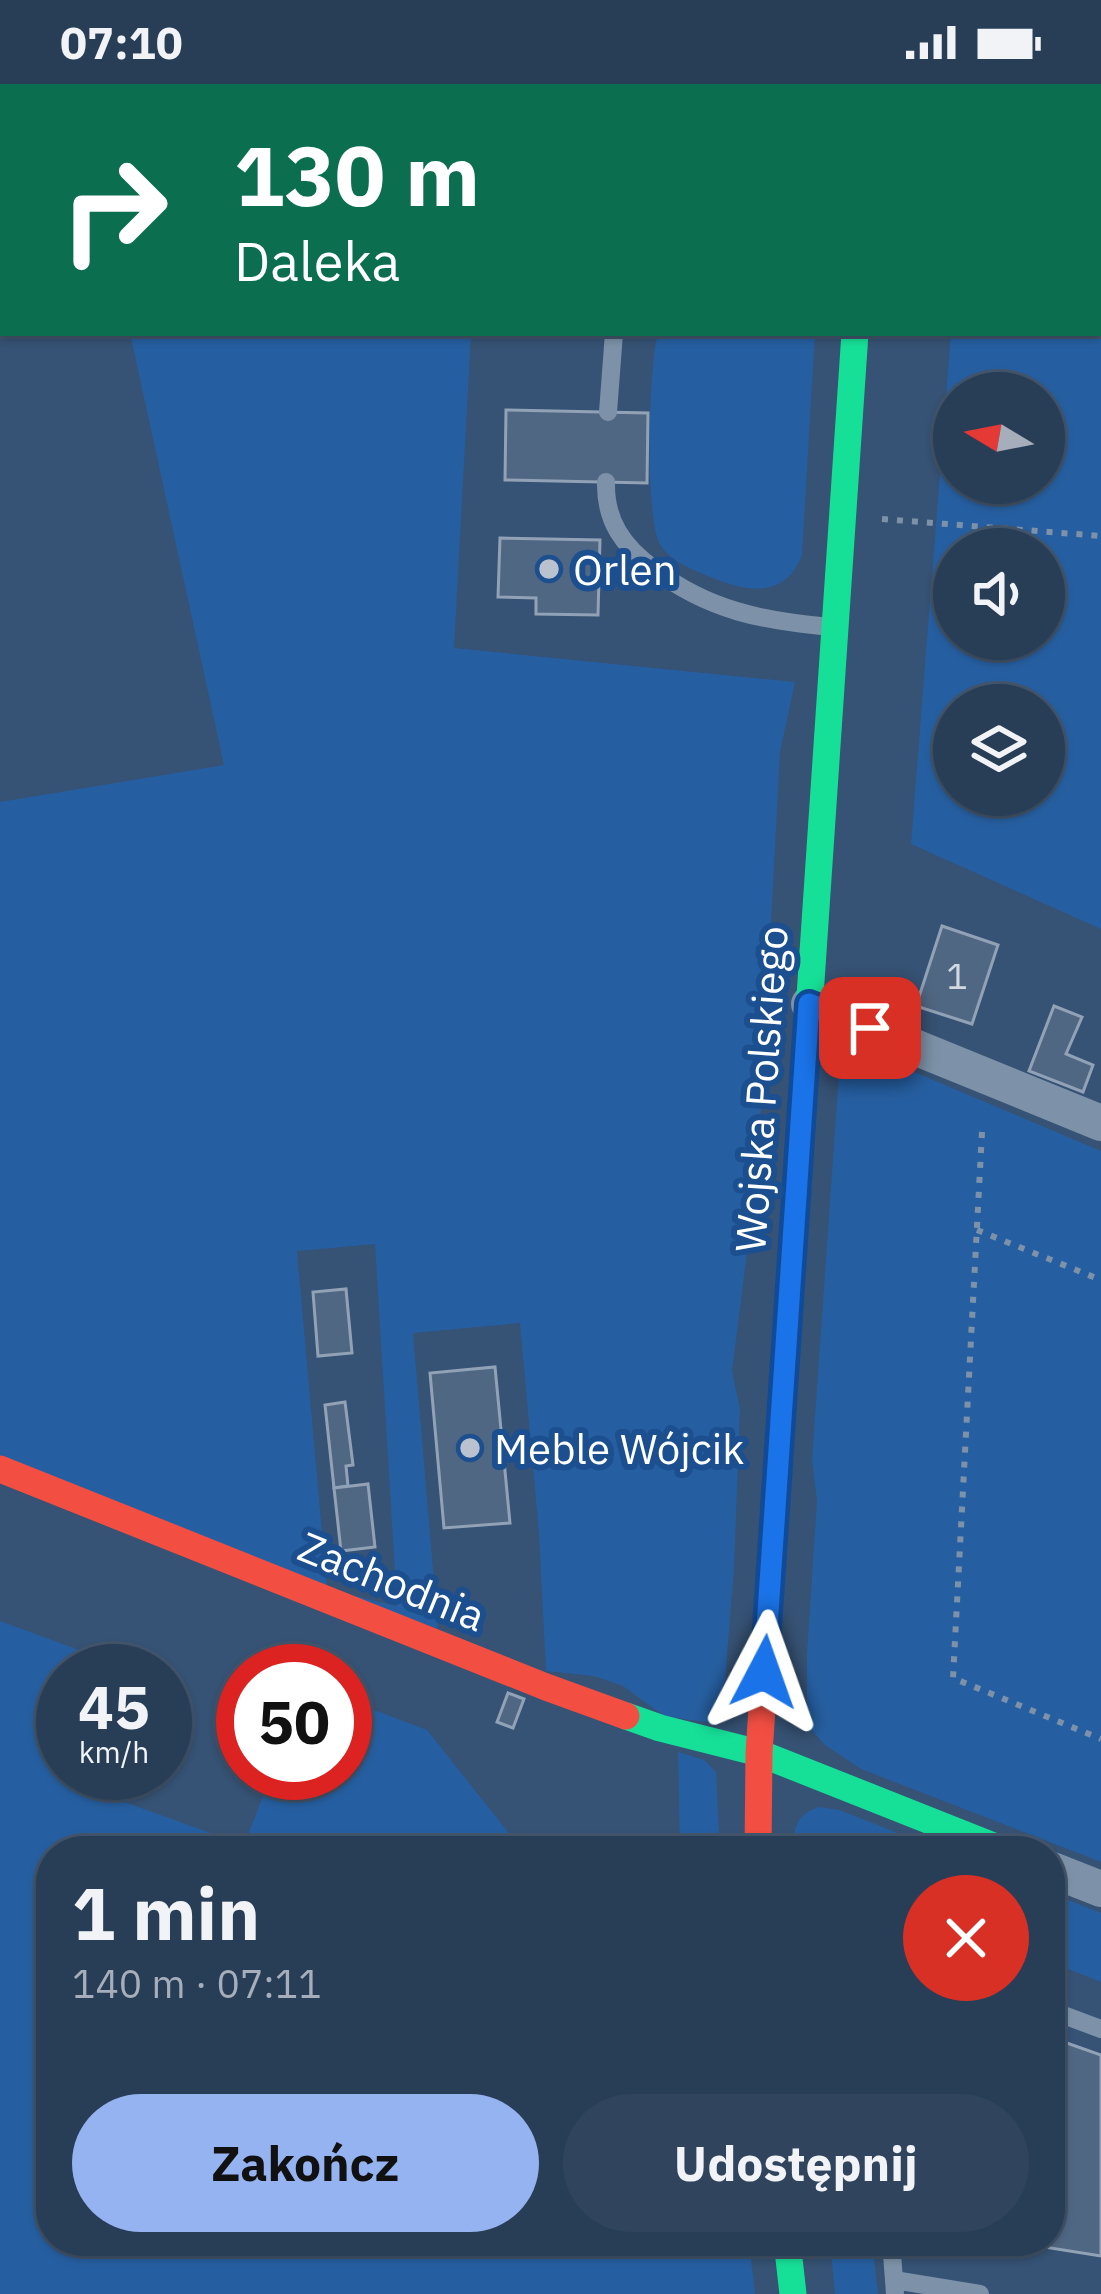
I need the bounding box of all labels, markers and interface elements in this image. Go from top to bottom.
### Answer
text: 07:10 [60,13,183,71]
text: 130 m [234,120,480,229]
icon: right [36,132,192,288]
text: Daleka [234,226,400,296]
north arrow [933,372,1065,504]
map controls [933,372,1065,816]
button: sound [933,528,1065,660]
place label: Orlen [573,542,677,597]
marker: Orlen [536,556,562,582]
button: layers [933,684,1065,816]
street label: Wojska Polskiego [722,924,800,1254]
house number: 1 [946,952,968,999]
pin [819,977,921,1079]
icon: arrive [837,995,903,1061]
place label: Meble Wójcik [494,1421,745,1476]
marker: Meble Wójcik [457,1435,483,1461]
street label: Zachodnia [291,1519,493,1643]
position arrow [701,1609,827,1735]
speed limit sign: 50 [216,1644,372,1800]
text: 45 [78,1667,150,1746]
text: km/h [79,1732,149,1771]
text: 1 min [72,1866,260,1960]
button: close [903,1875,1029,2001]
text: 140 m · 07:11 [72,1958,322,2009]
button: Zakończ [72,2094,539,2232]
button: Udostępnij [563,2094,1029,2232]

